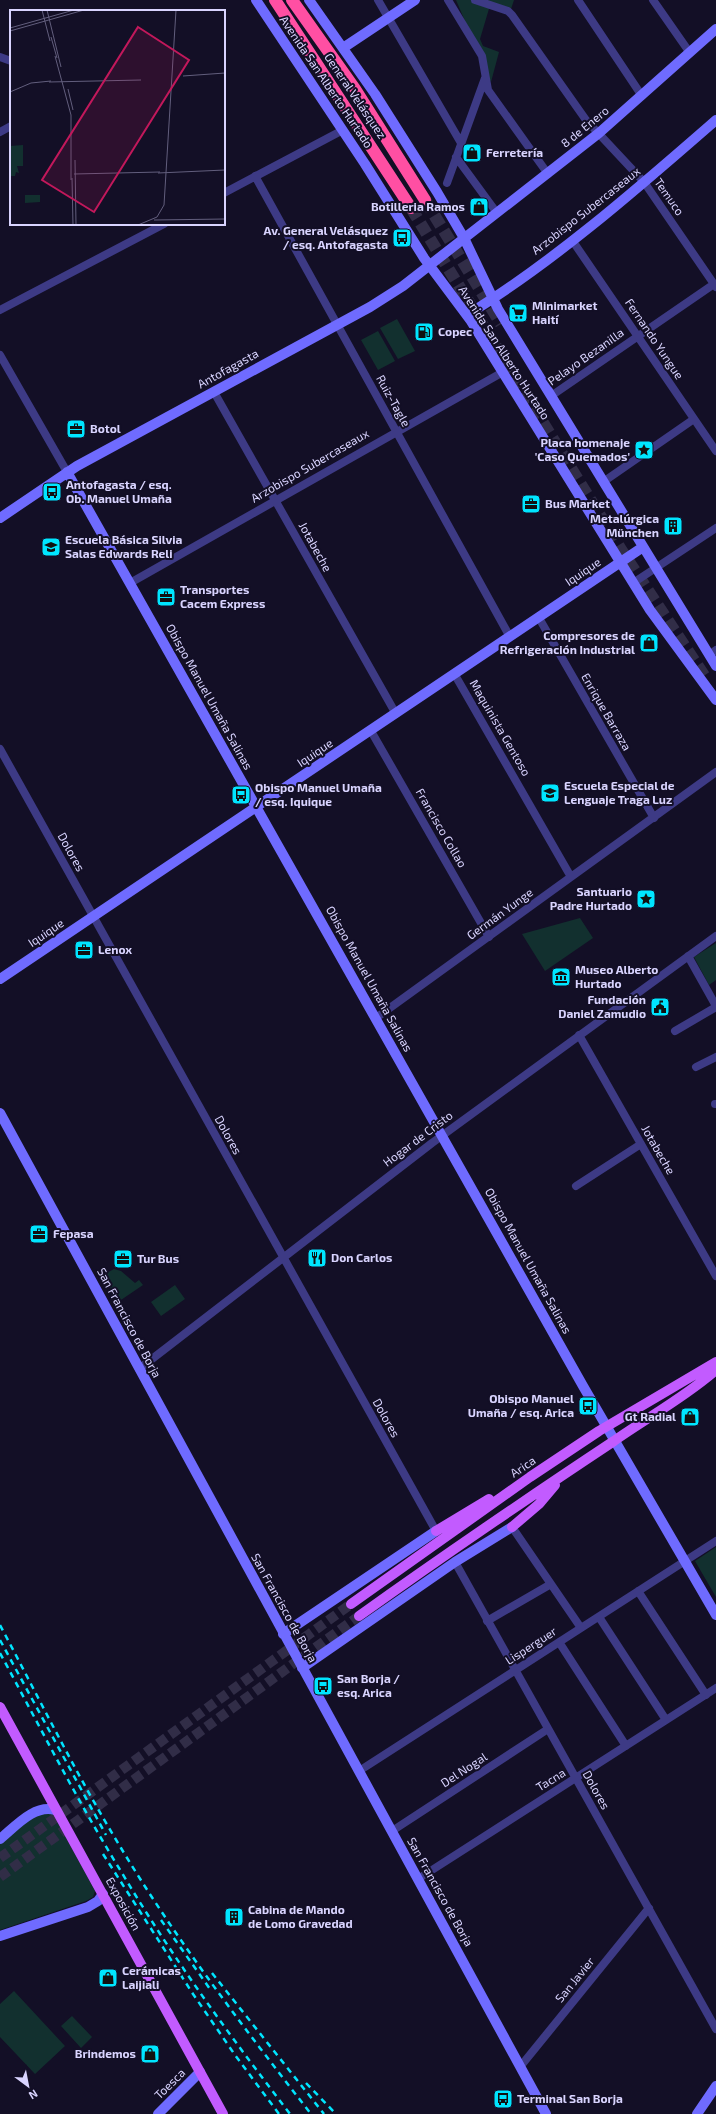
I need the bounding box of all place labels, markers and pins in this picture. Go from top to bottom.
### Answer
shop icon: Ferretería [461,142,483,164]
place label: Ferretería [486,145,543,159]
shop icon: Botilleria Ramos [468,196,490,218]
place label: Botilleria Ramos [371,199,465,213]
place label: Av. General Velásquez / esq. Antofagasta [264,223,388,251]
bus stop icon: Av. General Velásquez / esq. Antofagasta [391,227,413,249]
place label: Minimarket Haití [532,298,598,326]
supermarket icon: Minimarket Haití [507,302,529,324]
fuel station icon: Copec [413,321,435,343]
place label: Copec [438,324,472,338]
office icon: Botol [65,418,87,440]
place label: Botol [90,421,121,435]
place label: Placa homenaje 'Caso Quemados' [535,435,630,464]
place icon: Placa homenaje 'Caso Quemados' [633,439,655,461]
place label: Antofagasta / esq. Ob. Manuel Umaña [66,477,172,505]
bus stop icon: Antofagasta / esq. Ob. Manuel Umaña [41,481,63,503]
office icon: Bus Market [520,493,542,515]
place label: Bus Market [545,496,610,510]
place label: Metalúrgica München [590,511,659,539]
building icon: Metalúrgica München [662,515,684,537]
place label: Escuela Básica Silvia Salas Edwards Reli [65,532,182,560]
school or university icon: Escuela Básica Silvia Salas Edwards Reli [40,536,62,558]
place label: Transportes Cacem Express [180,582,265,610]
office icon: Transportes Cacem Express [155,586,177,608]
place label: Compresores de Refrigeración Industrial [500,628,635,656]
shop icon: Compresores de Refrigeración Industrial [638,632,660,654]
place label: Escuela Especial de Lenguaje Traga Luz [564,778,675,807]
place label: Obispo Manuel Umaña / esq. Iquique [255,780,382,808]
school or university icon: Escuela Especial de Lenguaje Traga Luz [539,782,561,804]
bus stop icon: Obispo Manuel Umaña / esq. Iquique [230,784,252,806]
place label: Santuario Padre Hurtado [550,884,632,912]
place icon: Santuario Padre Hurtado [635,888,657,910]
office icon: Lenox [73,939,95,961]
place label: Lenox [98,942,132,956]
place label: Museo Alberto Hurtado [575,962,658,990]
museum icon: Museo Alberto Hurtado [550,966,572,988]
place label: Fundación Daniel Zamudio [558,992,646,1020]
public building icon: Fundación Daniel Zamudio [649,996,671,1018]
office icon: Fepasa [28,1223,50,1245]
place label: Fepasa [53,1226,94,1240]
restaurant icon: Don Carlos [306,1247,328,1269]
office icon: Tur Bus [112,1248,134,1270]
place label: Don Carlos [331,1250,393,1264]
place label: Tur Bus [137,1251,179,1265]
place label: Obispo Manuel Umaña / esq. Arica [468,1391,574,1419]
bus stop icon: Obispo Manuel Umaña / esq. Arica [577,1395,599,1417]
shop icon: Gt Radial [679,1406,701,1428]
place label: Gt Radial [625,1409,676,1423]
place label: San Borja / esq. Arica [337,1671,400,1699]
bus stop icon: San Borja / esq. Arica [312,1675,334,1697]
place label: Cabina de Mando de Lomo Gravedad [248,1902,353,1930]
building icon: Cabina de Mando de Lomo Gravedad [223,1906,245,1928]
place label: Cerámicas Laijiali [122,1963,181,1992]
shop icon: Cerámicas Laijiali [97,1967,119,1989]
shop icon: Brindemos [139,2043,161,2065]
place label: Brindemos [75,2046,136,2060]
bus stop icon: Terminal San Borja [492,2088,514,2110]
place label: Terminal San Borja [517,2091,623,2106]

